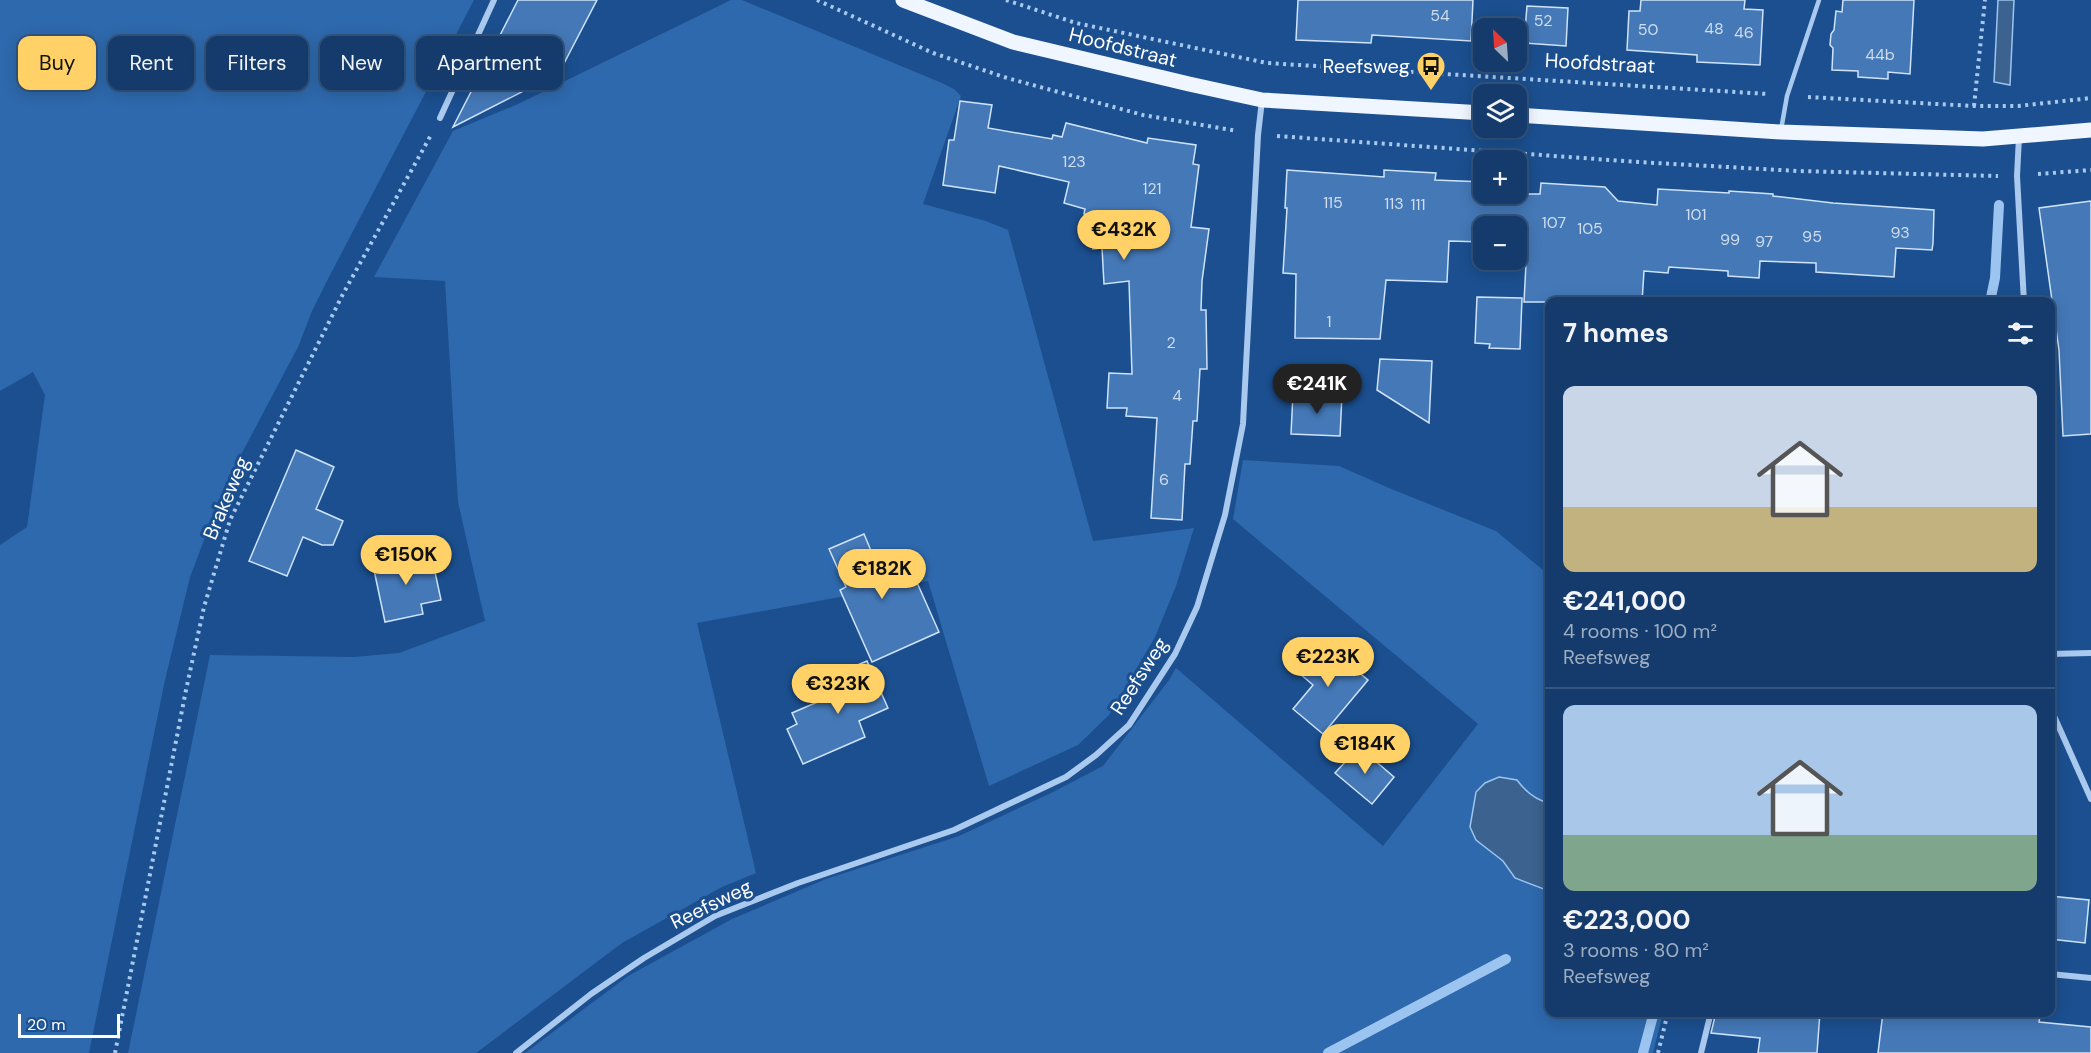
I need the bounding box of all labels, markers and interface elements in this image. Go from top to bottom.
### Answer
house number: 54 [1430,5,1450,26]
house number: 52 [1534,10,1552,31]
north arrow [1473,18,1527,72]
map controls [1473,18,1527,270]
house number: 48 [1704,18,1724,39]
house number: 50 [1638,19,1658,40]
street label: Hoofdstraat [1066,21,1180,73]
house number: 46 [1734,22,1754,43]
chip: Buy [18,36,96,90]
chip: Rent [108,36,194,90]
chip: Filters [206,36,308,90]
chip: New [320,36,404,90]
chip: Apartment [416,36,563,90]
house number: 44b [1865,44,1895,65]
street label: Hoofdstraat [1544,47,1656,79]
bus stop icon: Reefsweg [1415,50,1447,92]
place label: Reefsweg [1323,53,1410,79]
button: layers [1473,84,1527,138]
button: + [1473,150,1527,204]
house number: 123 [1062,151,1086,172]
house number: 121 [1142,178,1162,199]
house number: 115 [1323,192,1343,213]
house number: 113 [1384,193,1404,214]
house number: 111 [1411,194,1425,215]
house number: 101 [1686,204,1706,225]
pin: €432K [1082,210,1166,261]
house number: 107 [1542,212,1566,233]
text: €432K [1091,216,1157,242]
button: − [1473,216,1527,270]
house number: 105 [1577,218,1603,239]
house number: 93 [1890,222,1910,243]
house number: 95 [1802,226,1822,247]
house number: 99 [1720,229,1740,250]
house number: 97 [1755,231,1773,252]
house number: 1 [1327,311,1332,332]
text: 7 homes [1563,316,1669,350]
icon: filters [2004,317,2037,350]
house number: 2 [1166,332,1176,353]
pin: €241K [1275,364,1359,415]
text: €241K [1287,370,1347,396]
house number: 4 [1172,385,1182,406]
icon: home [1746,425,1854,533]
street label: Brakeweg [197,452,255,544]
house number: 6 [1159,469,1169,490]
pin: €150K [364,535,448,586]
text: €150K [375,541,437,567]
pin: €182K [840,549,924,600]
text: €182K [852,555,912,581]
text: €241,000 [1563,584,1686,618]
text: 4 rooms · 100 m² [1563,618,1717,644]
street label: Reefsweg [1104,632,1174,720]
pin: €223K [1286,637,1370,688]
text: €223K [1296,643,1360,669]
text: Reefsweg [1563,644,1650,670]
pin: €323K [796,664,880,715]
text: €323K [806,670,870,696]
pin: €184K [1323,724,1407,775]
text: €184K [1334,730,1396,756]
icon: home [1746,744,1854,852]
street label: Reefsweg [666,873,756,935]
text: €223,000 [1563,903,1691,937]
text: 3 rooms · 80 m² [1563,937,1709,963]
text: Reefsweg [1563,963,1650,989]
scale bar [18,1011,120,1038]
text: 20 m [27,1014,66,1035]

